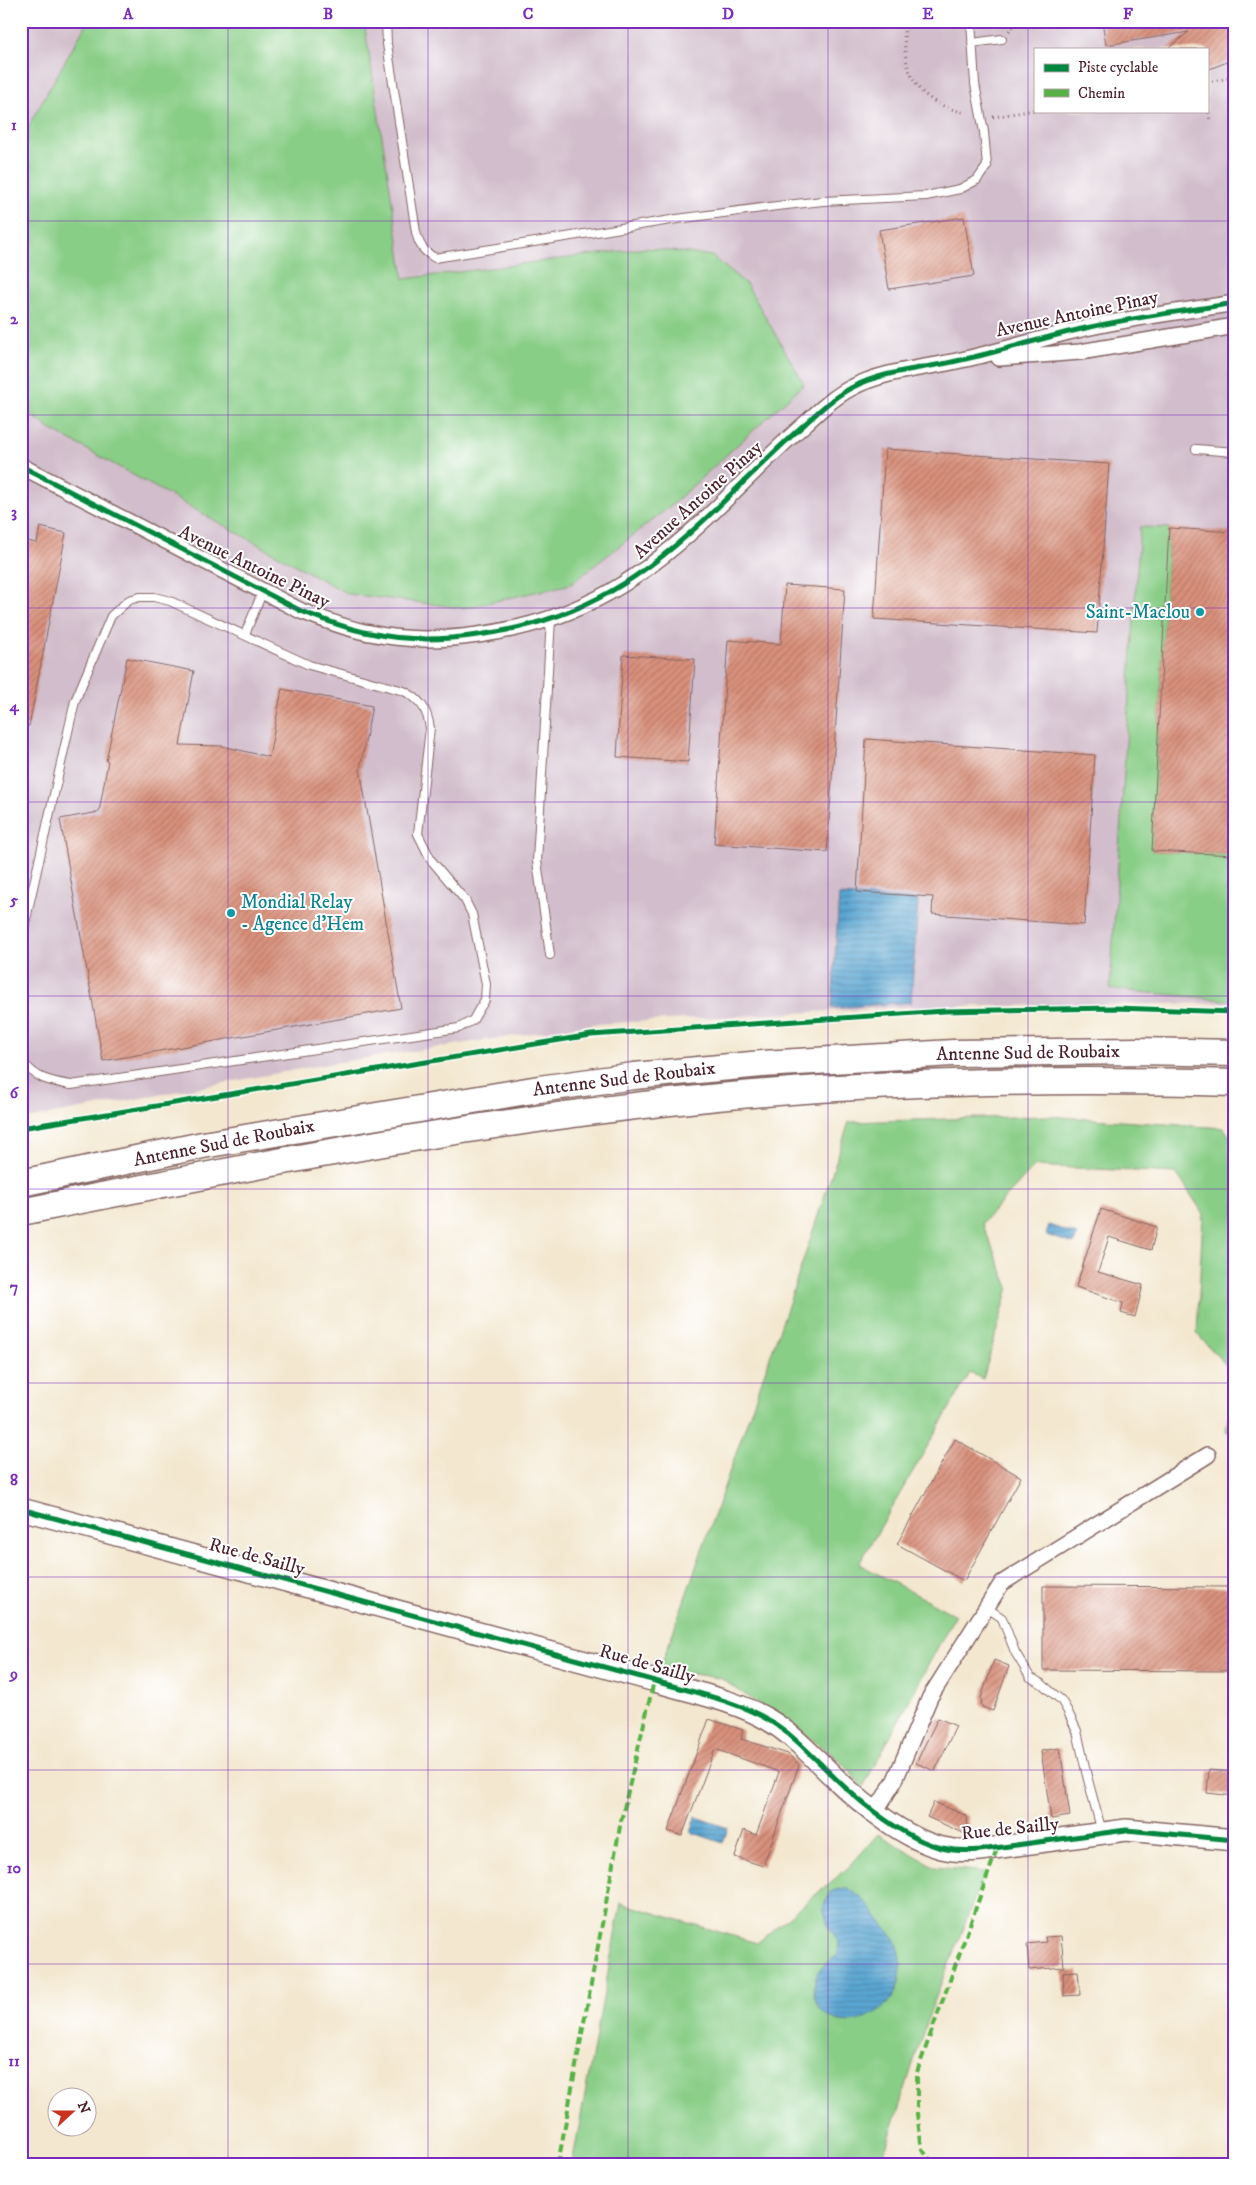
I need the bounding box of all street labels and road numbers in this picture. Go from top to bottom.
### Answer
street label: Avenue Antoine Pinay [994,285,1161,342]
street label: Avenue Antoine Pinay [629,435,768,564]
street label: Avenue Antoine Pinay [175,520,334,614]
street label: Antenne Sud de Roubaix [936,1040,1121,1066]
street label: Antenne Sud de Roubaix [531,1056,717,1102]
street label: Antenne Sud de Roubaix [132,1114,317,1172]
street label: Rue de Sailly [207,1533,308,1581]
street label: Rue de Sailly [597,1639,698,1689]
street label: Rue de Sailly [960,1812,1061,1846]

